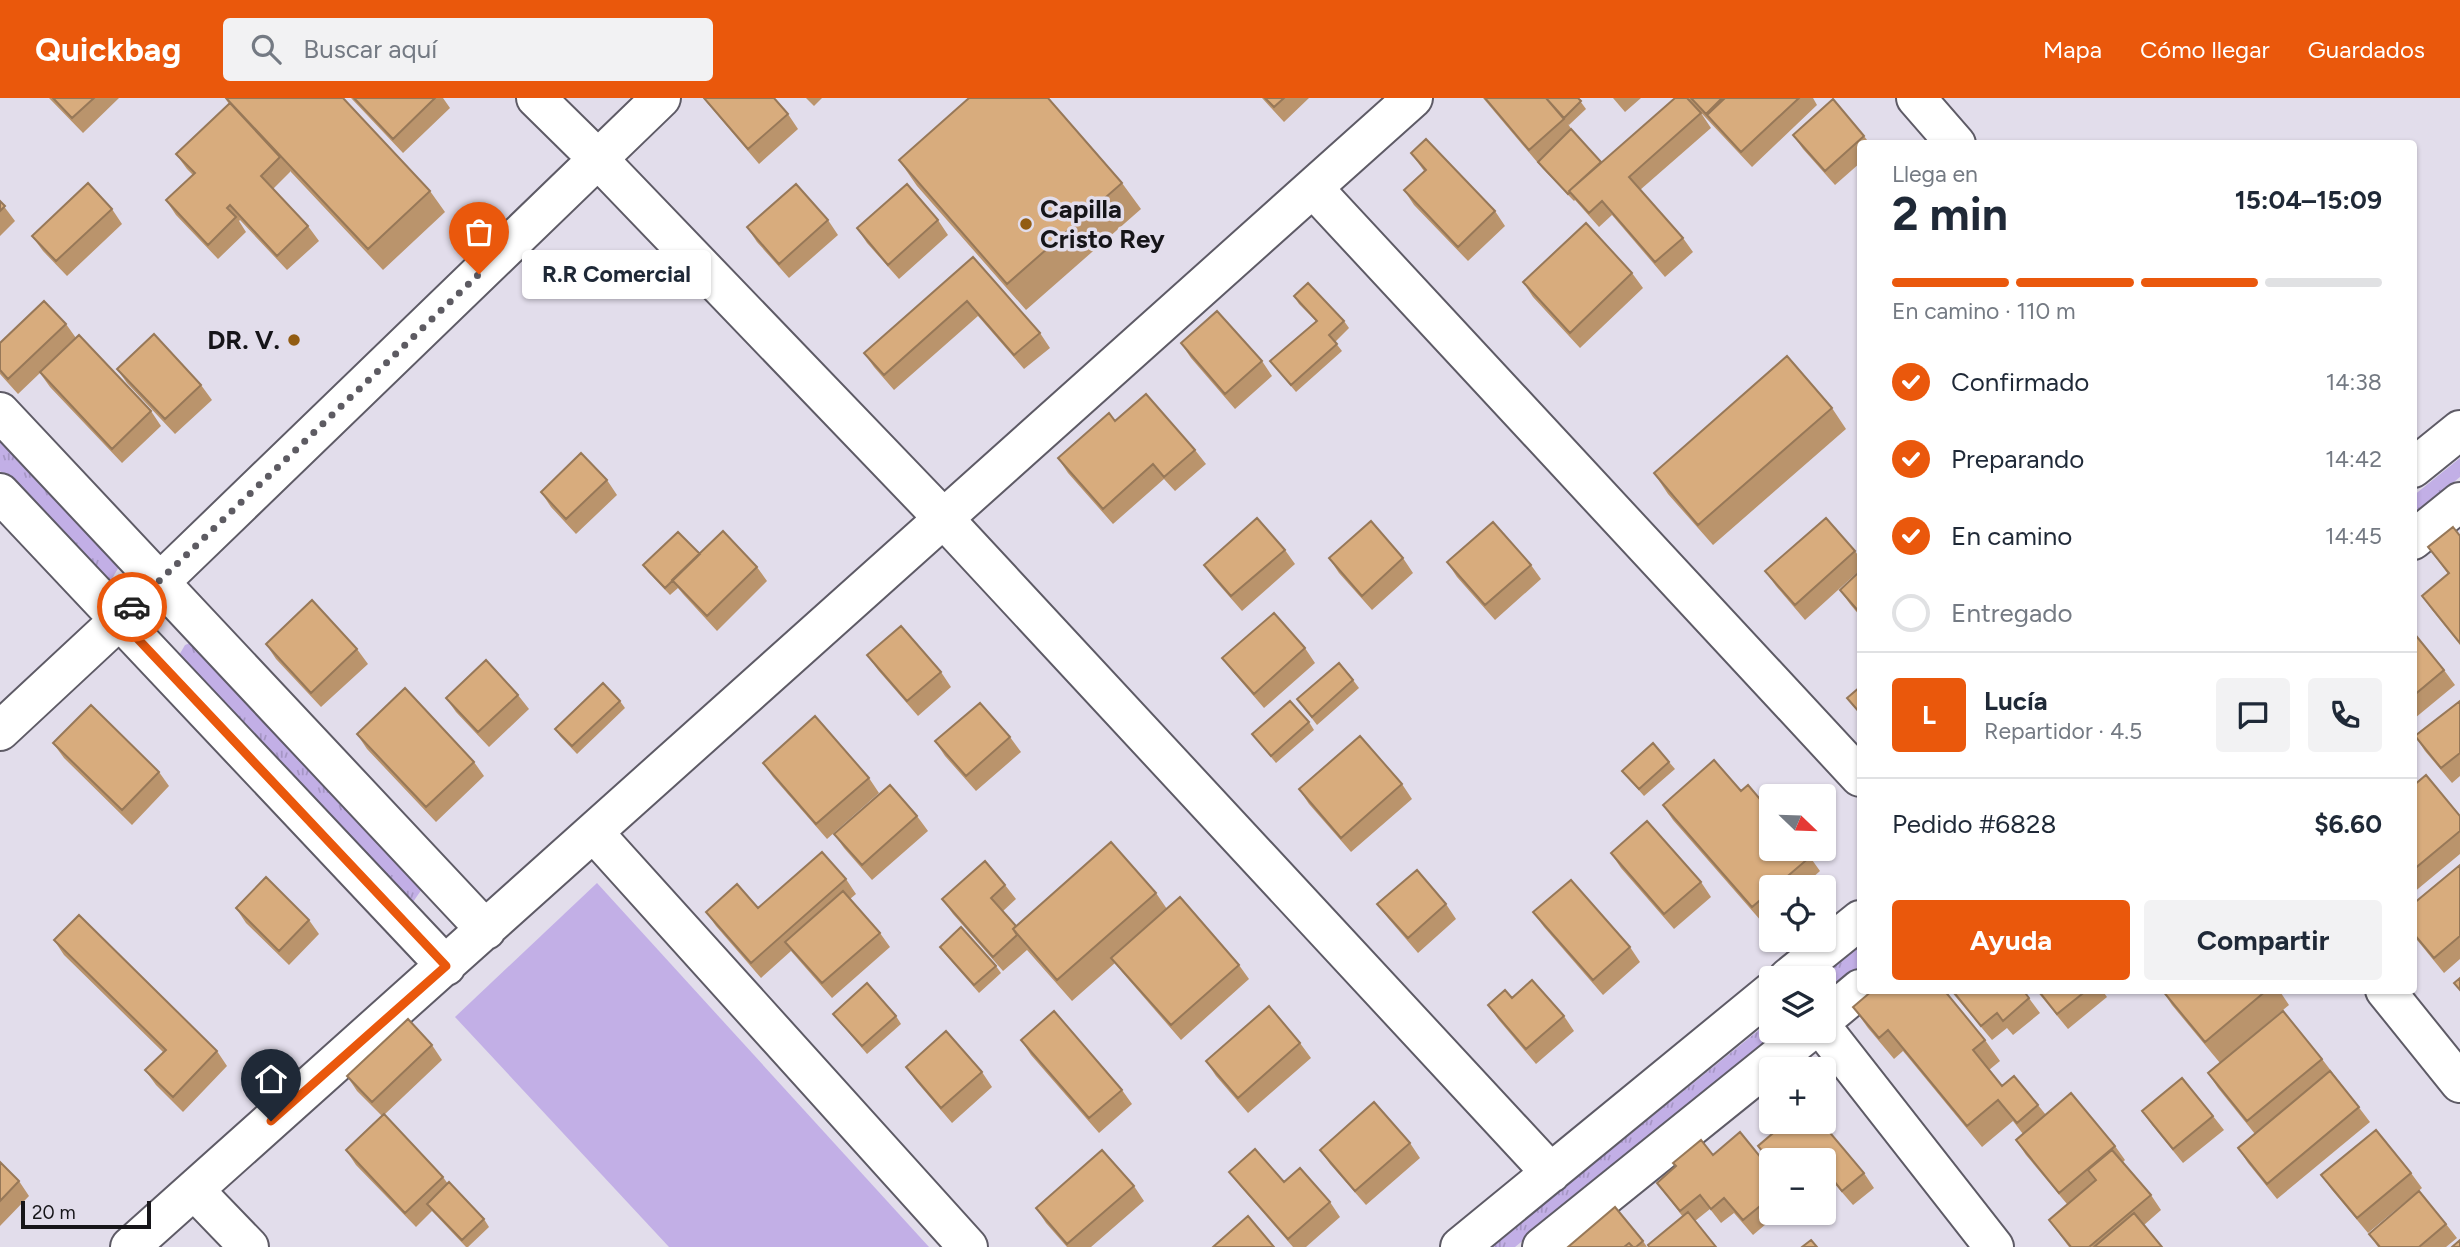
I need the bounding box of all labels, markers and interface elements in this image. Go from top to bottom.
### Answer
search box [223,18,713,81]
text: Quickbag [35,30,181,69]
icon: search [247,30,285,68]
text: Buscar aquí [303,33,437,65]
text: Mapa [2043,35,2102,64]
text: Cómo llegar [2140,35,2270,64]
text: Guardados [2308,35,2425,64]
text: Llega en [1892,160,1978,188]
text: 15:04–15:09 [2235,184,2382,216]
text: 2 min [1892,186,2008,242]
place label: Capilla Cristo Rey [1040,193,1165,255]
pin [449,202,509,274]
icon: bag [460,213,498,251]
marker: Capilla Cristo Rey [1018,216,1034,232]
callout: R.R Comercial [521,250,710,298]
text: R.R Comercial [542,260,691,288]
text: En camino · 110 m [1892,297,2076,325]
place label: DR. V. [207,324,280,356]
marker: DR. V. [286,332,302,348]
icon: check [1892,363,1930,401]
text: Confirmado [1951,366,2089,398]
text: 14:38 [2326,368,2382,396]
icon: check [1892,440,1930,478]
text: Preparando [1951,443,2084,475]
text: 14:42 [2325,445,2382,473]
icon: check [1892,517,1930,555]
text: En camino [1951,520,2072,552]
text: 14:45 [2325,522,2382,550]
courier [97,572,167,642]
icon: car [113,588,151,626]
text: Entregado [1951,597,2073,629]
button: chat [2216,678,2290,752]
button: phone [2308,678,2382,752]
text: Lucía [1984,685,2048,717]
text: L [1922,699,1936,731]
text: Repartidor · 4.5 [1984,717,2142,745]
north arrow [1759,784,1836,861]
map controls [1759,784,1836,1225]
text: Pedido #6828 [1892,808,2057,840]
text: $6.60 [2314,808,2382,840]
button: locate [1759,875,1836,952]
button: Ayuda [1892,900,2130,980]
button: Compartir [2144,900,2382,980]
button: layers [1759,966,1836,1043]
pin [241,1049,301,1121]
button: + [1759,1057,1836,1134]
icon: home [252,1060,290,1098]
button: − [1759,1148,1836,1225]
scale bar [21,1198,150,1230]
text: 20 m [32,1201,76,1224]

